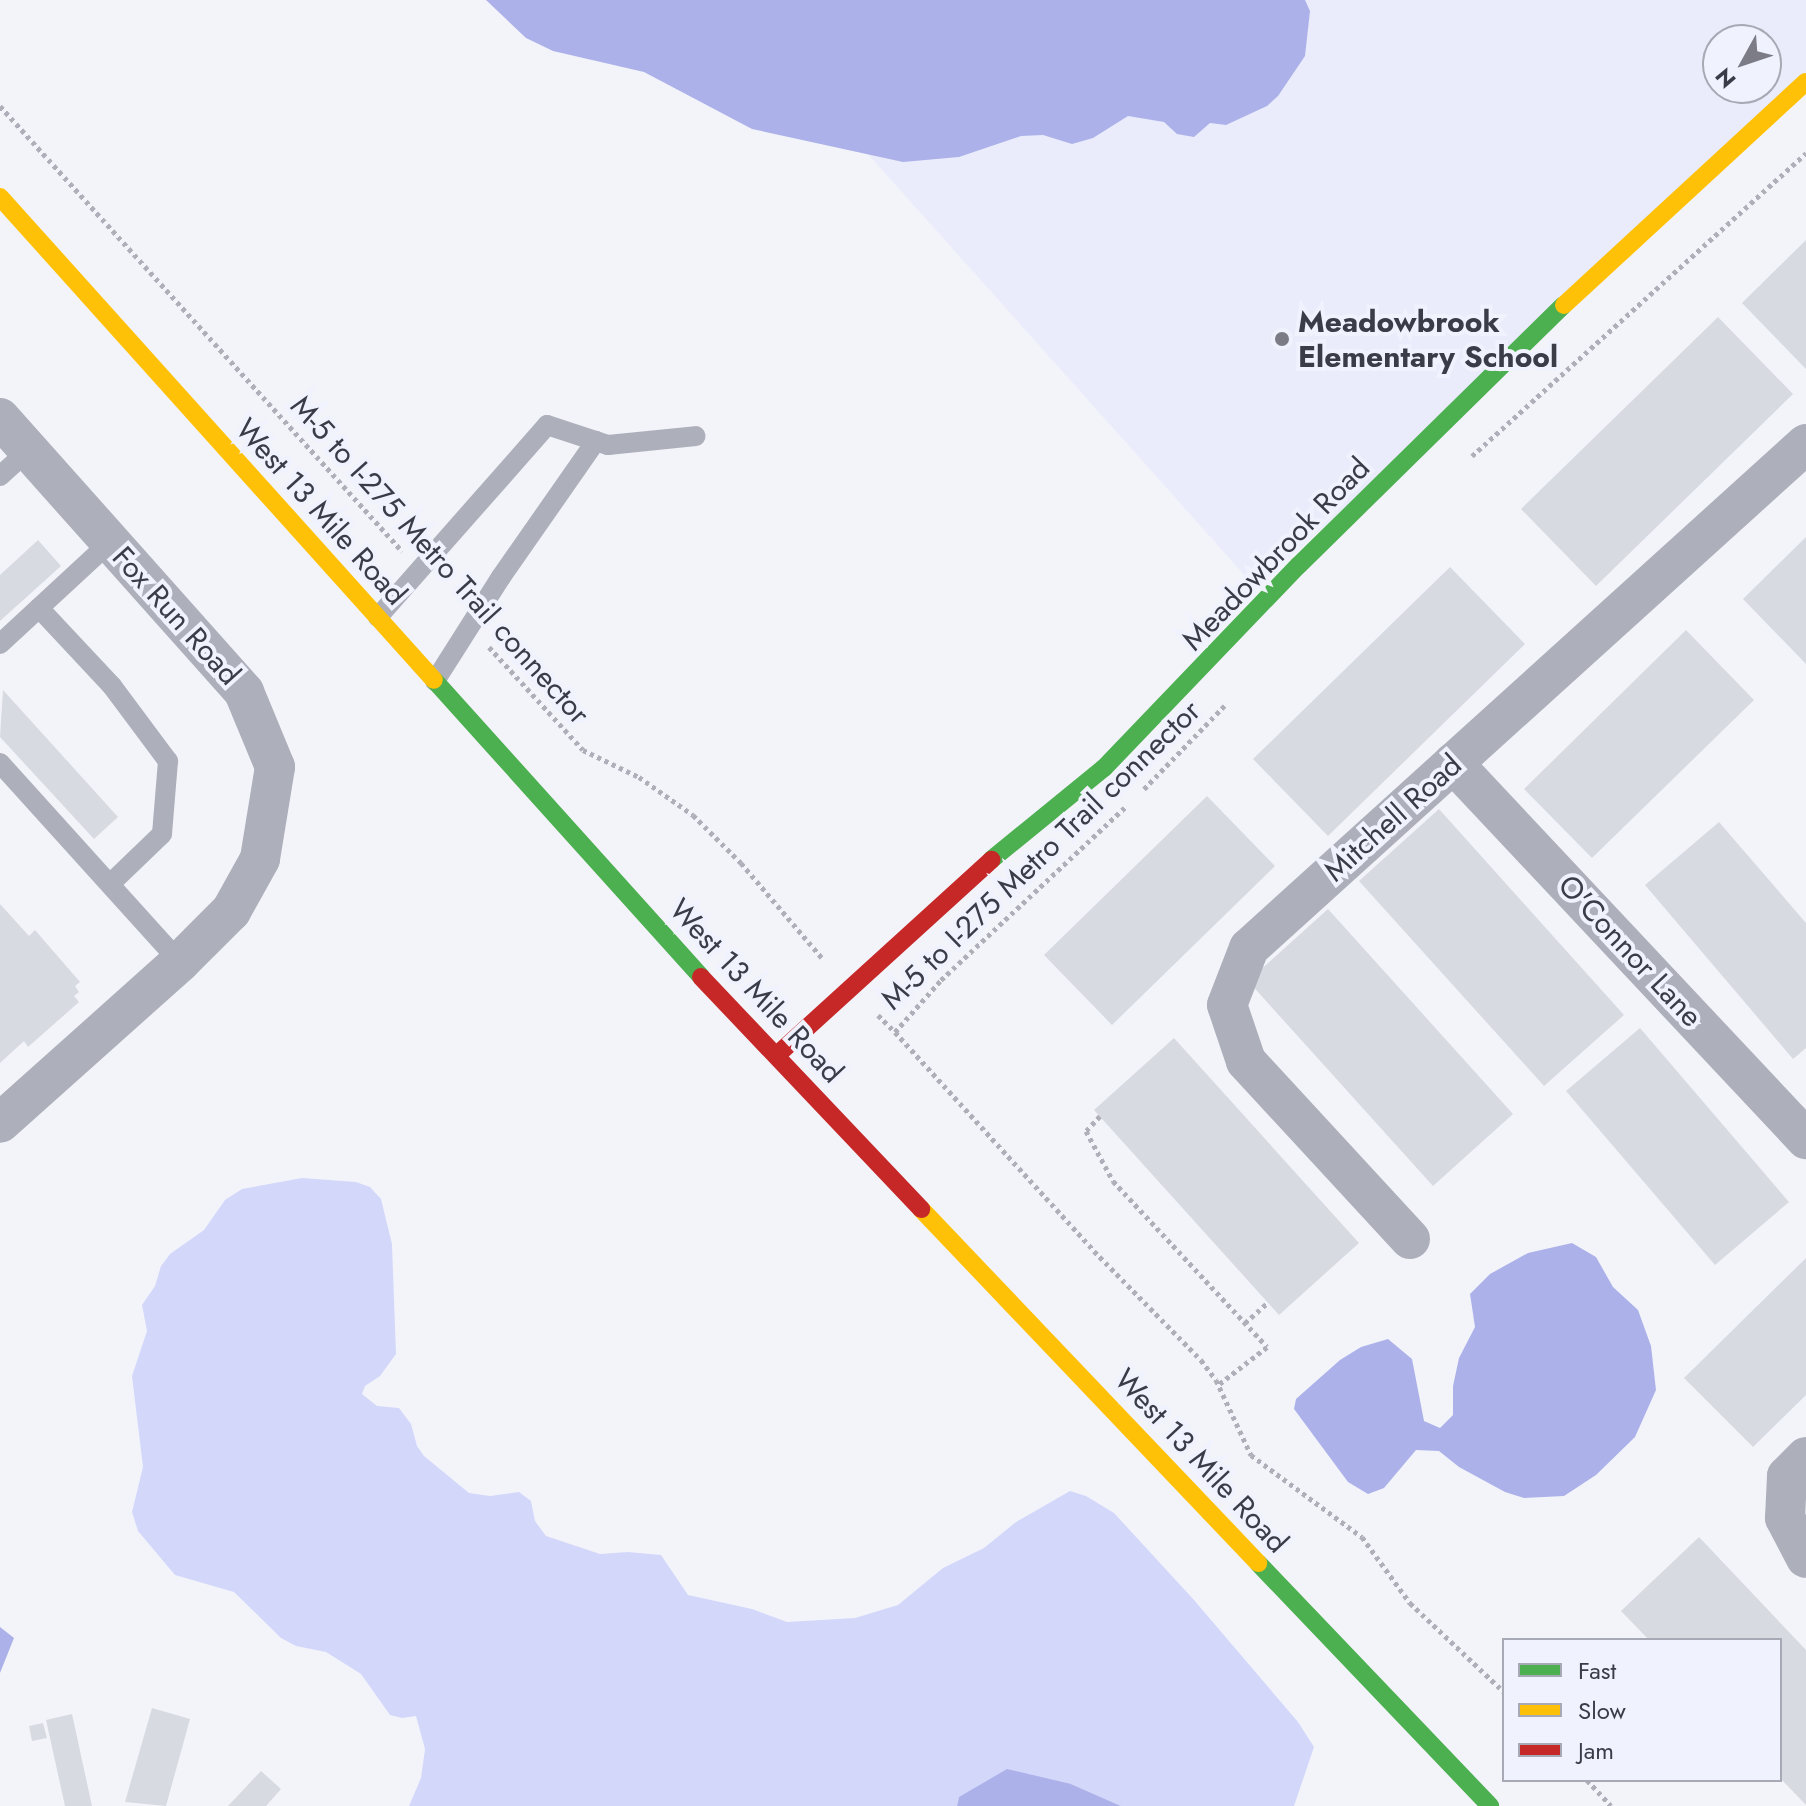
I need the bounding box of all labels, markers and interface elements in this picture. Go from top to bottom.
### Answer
north arrow [1702,24,1782,104]
text: N [1707,61,1743,95]
place label: Meadowbrook Elementary School [1298,304,1558,374]
marker: Meadowbrook Elementary School [1273,330,1291,348]
street label: M-5 to I-275 Metro Trail connector [283,388,597,732]
street label: West 13 Mile Road [228,411,414,613]
street label: Meadowbrook Road [1175,450,1377,658]
street label: Fox Run Road [105,539,247,693]
street label: M-5 to I-275 Metro Trail connector [874,693,1208,1017]
street label: Mitchell Road [1317,747,1469,889]
street label: O'Connor Lane [1550,868,1710,1034]
street label: West 13 Mile Road [662,892,850,1090]
street label: West 13 Mile Road [1107,1362,1295,1560]
legend [1502,1638,1782,1782]
text: Fast [1578,1653,1616,1688]
text: Slow [1578,1693,1626,1728]
text: Jam [1578,1733,1614,1768]

